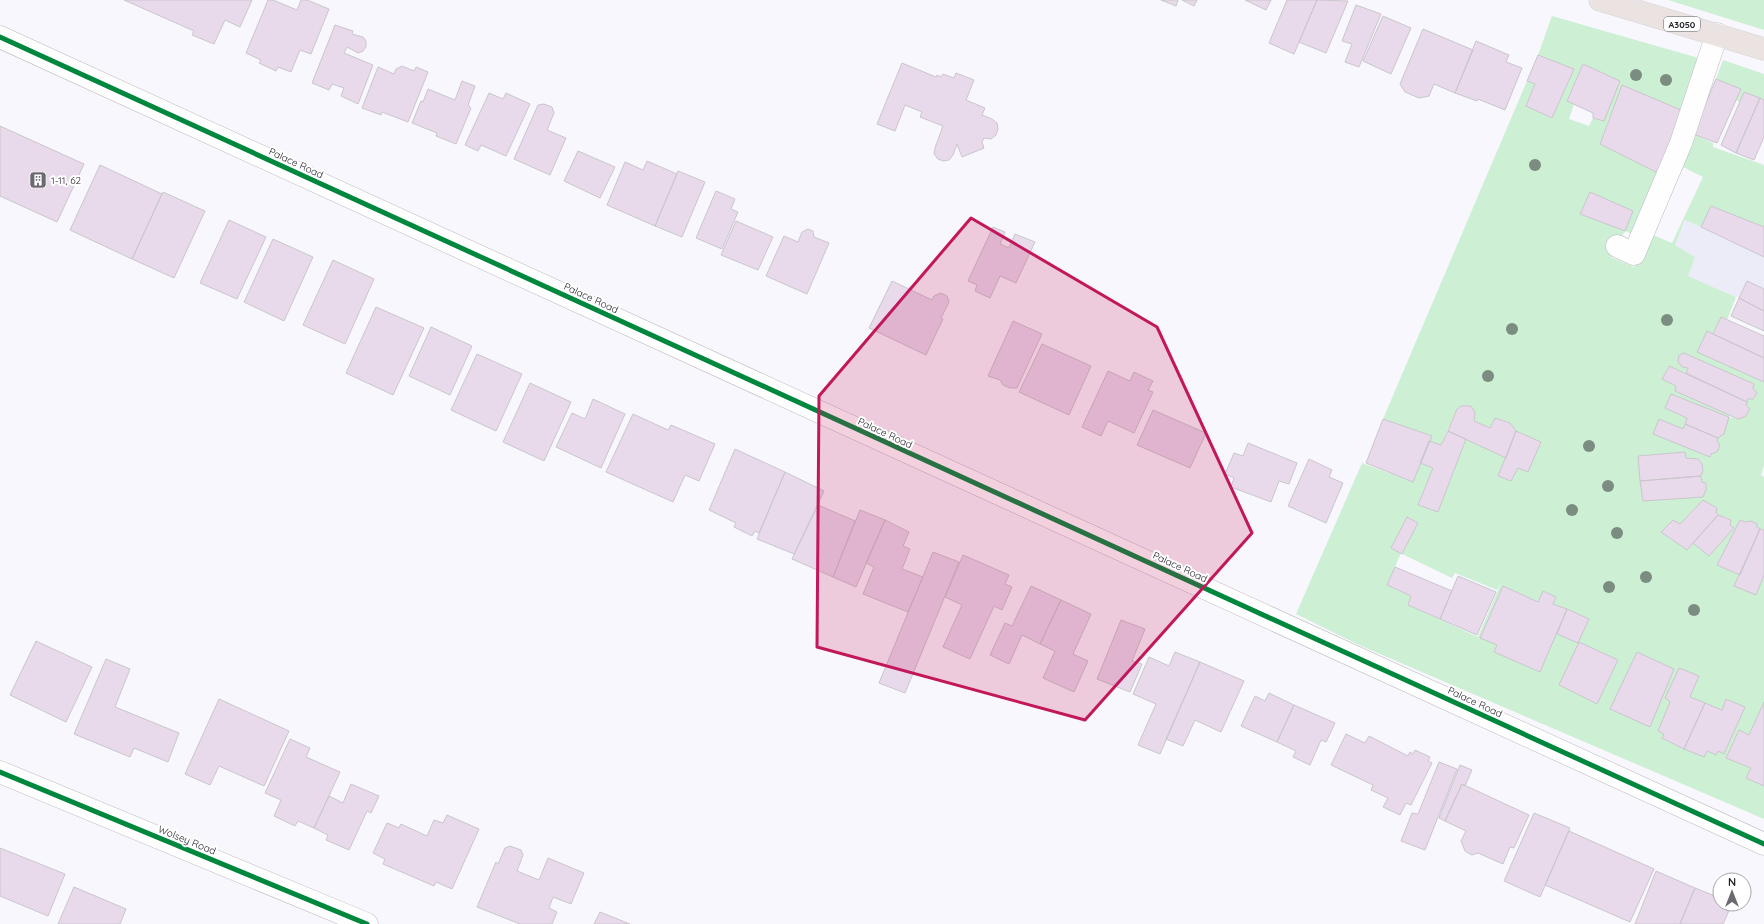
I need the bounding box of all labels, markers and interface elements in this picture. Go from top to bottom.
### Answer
road number: A3050 [1664,17,1700,31]
street label: Palace Road [267,145,325,181]
building icon: 1-11, 62 [28,170,48,190]
place label: 1-11, 62 [51,174,82,187]
street label: Palace Road [562,280,620,316]
street label: Palace Road [856,415,914,451]
street label: Palace Road [1151,549,1209,585]
street label: Palace Road [1446,684,1504,720]
street label: Wolsey Road [156,822,218,858]
north arrow [1712,872,1752,912]
text: N [1728,875,1736,889]

